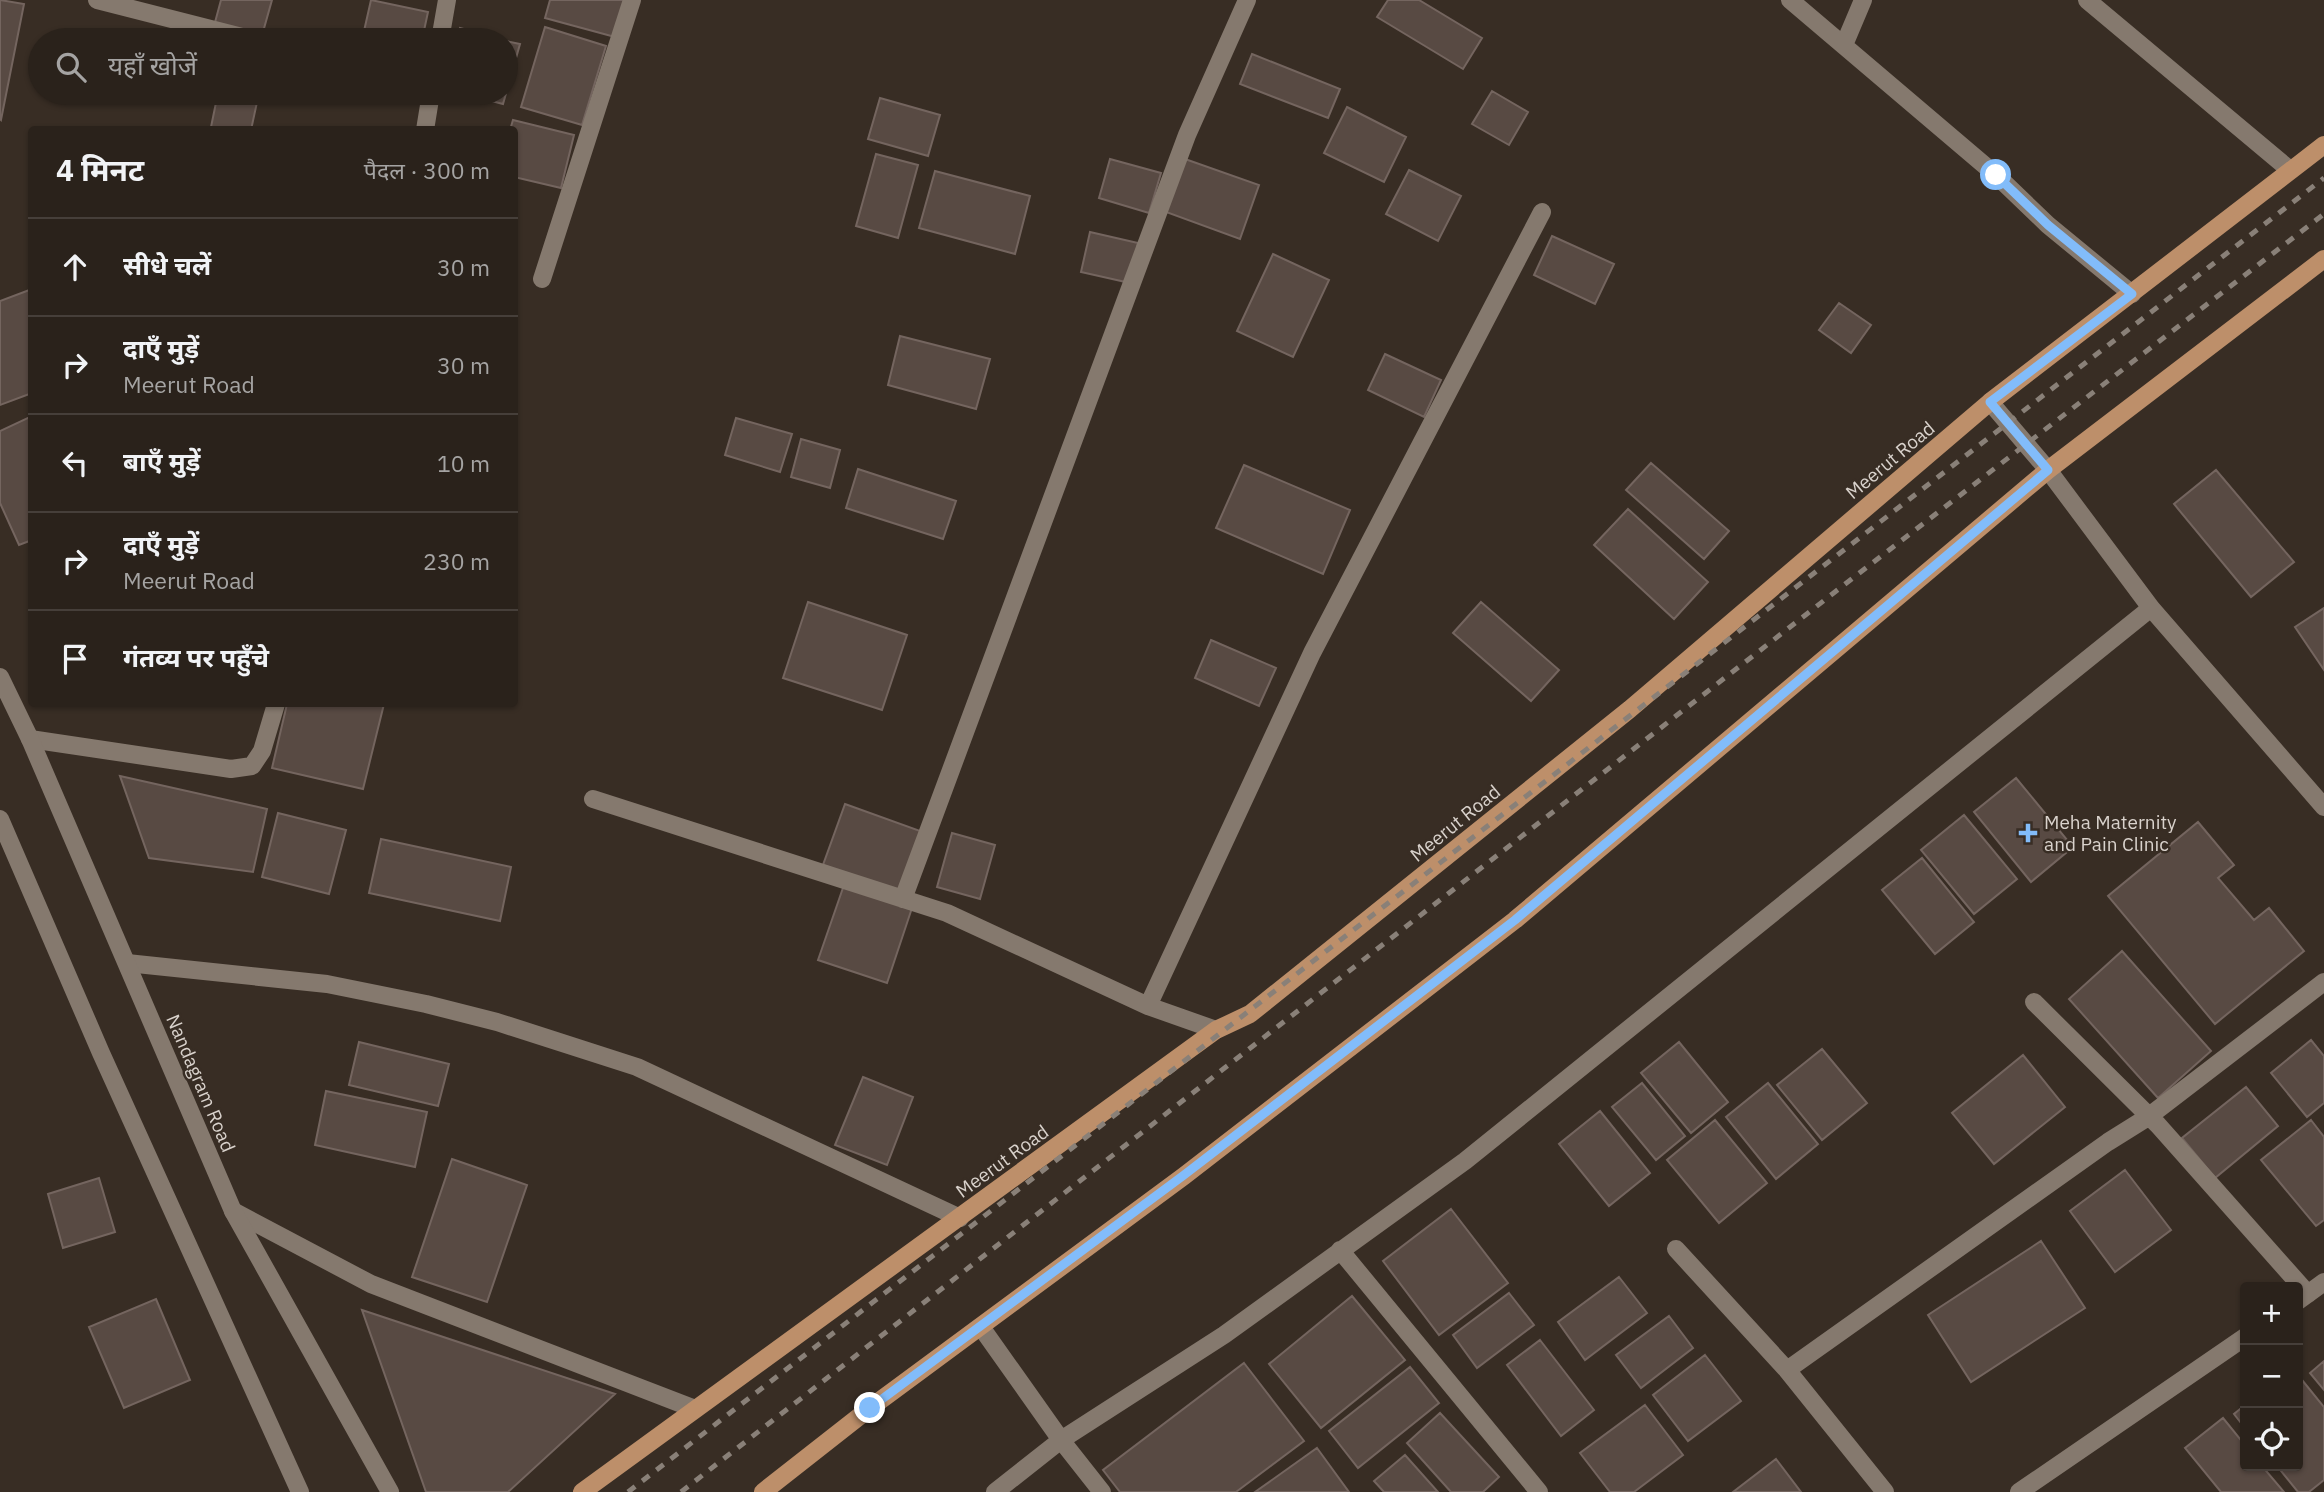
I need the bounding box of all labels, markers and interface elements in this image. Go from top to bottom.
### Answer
search box [28,28,518,105]
icon: search [52,48,90,86]
text: यहाँ खोजें [108,48,197,82]
text: 4 मिनट [56,150,144,189]
text: पैदल · 300 m [364,155,490,185]
route start [1980,159,2011,190]
icon: ahead [56,248,94,286]
text: सीधे चलें [123,248,211,282]
text: 30 m [437,252,490,282]
text: दाएँ मुड़ें [123,331,199,365]
icon: right [56,346,94,384]
text: 30 m [437,350,490,380]
text: Meerut Road [123,369,255,399]
street label: Meerut Road [1841,416,1939,504]
icon: left [56,444,94,482]
text: बाएँ मुड़ें [123,444,200,478]
text: 10 m [437,448,490,478]
text: दाएँ मुड़ें [123,527,199,561]
icon: right [56,542,94,580]
text: 230 m [423,546,490,576]
text: Meerut Road [123,565,255,595]
icon: arrive [56,640,94,678]
text: गंतव्य पर पहुँचे [123,640,269,674]
street label: Meerut Road [1405,779,1505,867]
place label: Meha Maternity and Pain Clinic [2044,810,2177,856]
marker: Meha Maternity and Pain Clinic [2018,823,2038,843]
street label: Nandagram Road [161,1010,241,1156]
street label: Meerut Road [951,1119,1053,1203]
map controls [2240,1282,2303,1471]
button: + [2240,1282,2303,1345]
button: − [2240,1345,2303,1408]
route end [854,1392,885,1423]
button: locate [2240,1408,2303,1471]

